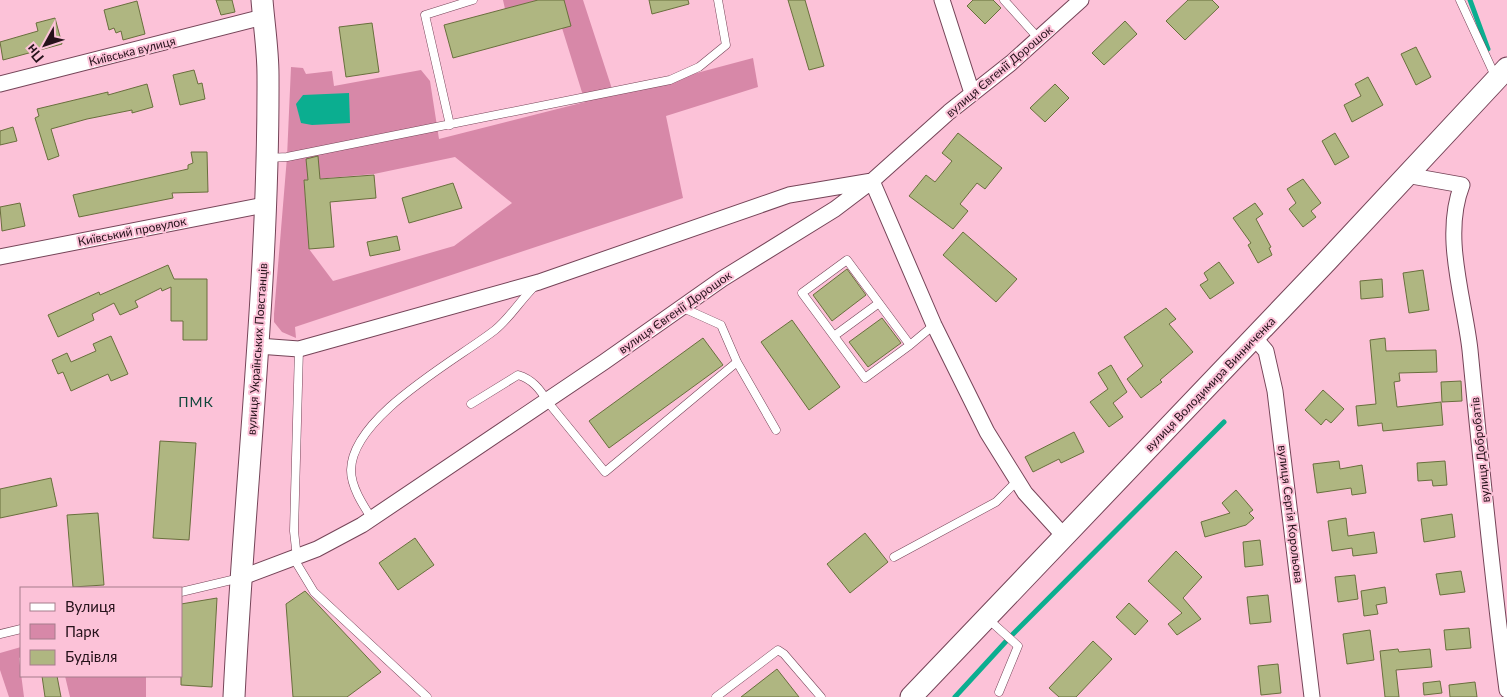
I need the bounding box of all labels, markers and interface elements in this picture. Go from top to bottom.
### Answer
north arrow [20,20,70,70]
street label: вулиця Євгенії Дорошок [943,22,1056,120]
street label: Київська вулиця [87,33,177,69]
text: Пн [22,41,47,66]
street label: Київський провулок [77,213,188,249]
street label: вулиця Українських Повстанців [244,262,270,436]
street label: вулиця Євгенії Дорошок [616,267,735,357]
street label: вулиця Володимира Винниченка [1142,314,1278,454]
district label: ПМК [178,393,214,410]
street label: вулиця Добробатів [1467,397,1493,503]
street label: вулиця Сергія Корольова [1275,444,1307,584]
legend [20,587,182,677]
text: Вулиця [65,597,115,615]
text: Парк [65,622,100,640]
text: Будівля [65,647,117,665]

